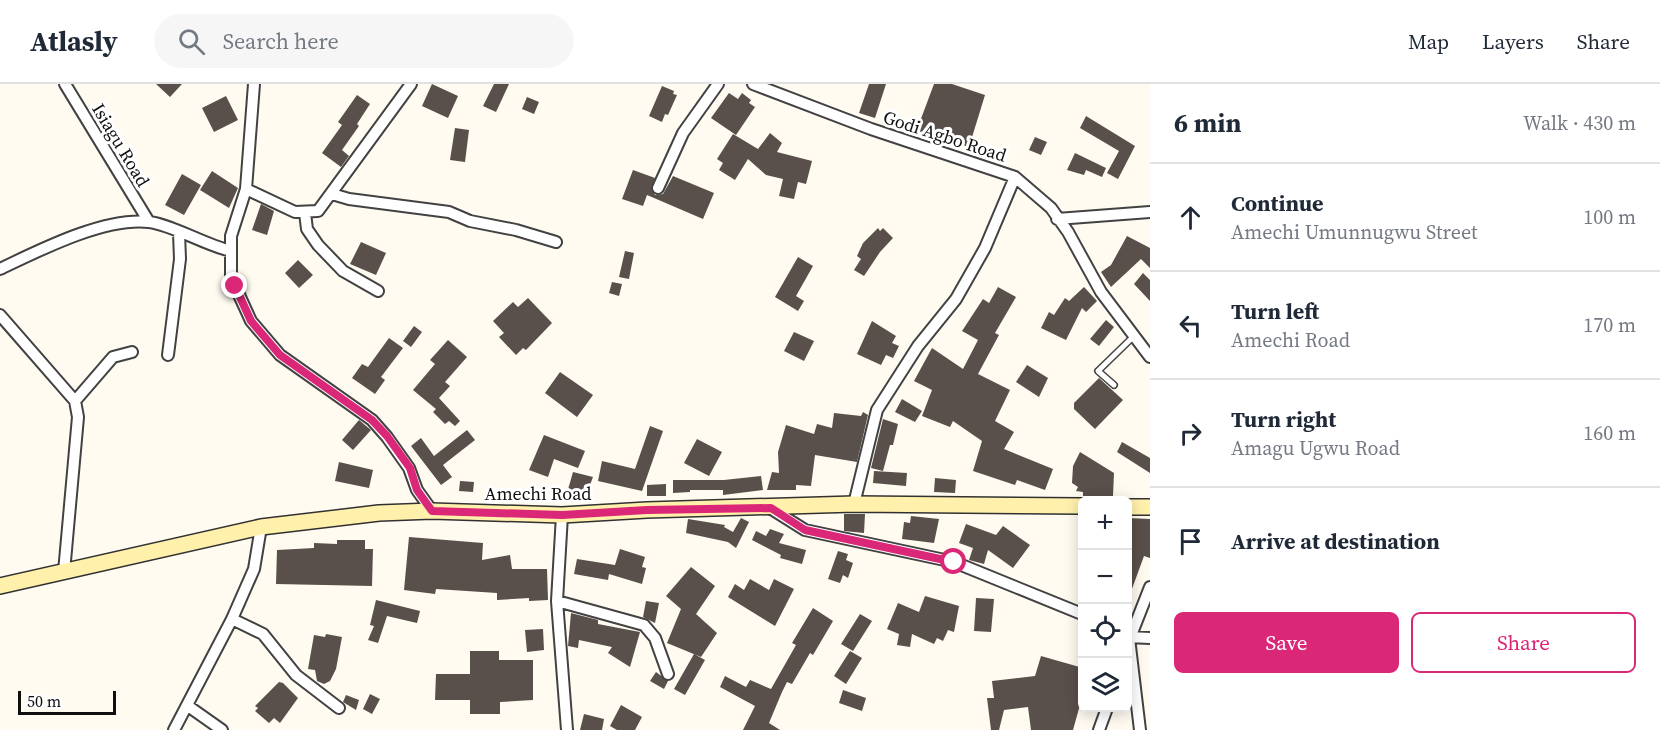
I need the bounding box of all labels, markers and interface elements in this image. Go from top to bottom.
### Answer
search box [154,14,574,68]
text: Atlasly [30,22,118,60]
icon: search [175,25,208,58]
text: Search here [223,26,339,56]
text: Map [1408,27,1449,56]
text: Layers [1482,27,1544,56]
text: Share [1577,27,1630,56]
street label: Isiagu Road [86,99,156,191]
street label: Godi Agbo Road [880,104,1010,168]
text: 6 min [1174,105,1241,141]
text: Walk · 430 m [1523,109,1636,137]
text: Continue [1231,188,1324,218]
icon: ahead [1174,201,1207,234]
text: 100 m [1583,203,1636,231]
text: Amechi Umunnugwu Street [1231,218,1478,246]
route end [221,272,247,298]
text: Turn left [1231,296,1319,326]
icon: left [1174,309,1207,342]
text: 170 m [1583,311,1636,339]
text: Amechi Road [1231,326,1350,354]
text: Turn right [1231,404,1336,434]
icon: right [1174,417,1207,450]
text: 160 m [1583,419,1636,447]
text: Amagu Ugwu Road [1231,434,1400,462]
street label: Amechi Road [484,481,592,506]
map controls [1078,496,1132,712]
button: + [1078,496,1132,550]
icon: arrive [1174,525,1207,558]
text: Arrive at destination [1231,526,1440,556]
route start [940,548,966,574]
button: − [1078,550,1132,604]
button: locate [1078,604,1132,658]
button: Save [1174,612,1399,673]
button: Share [1411,612,1636,673]
button: layers [1078,658,1132,712]
scale bar [18,688,116,716]
text: 50 m [27,690,61,712]

